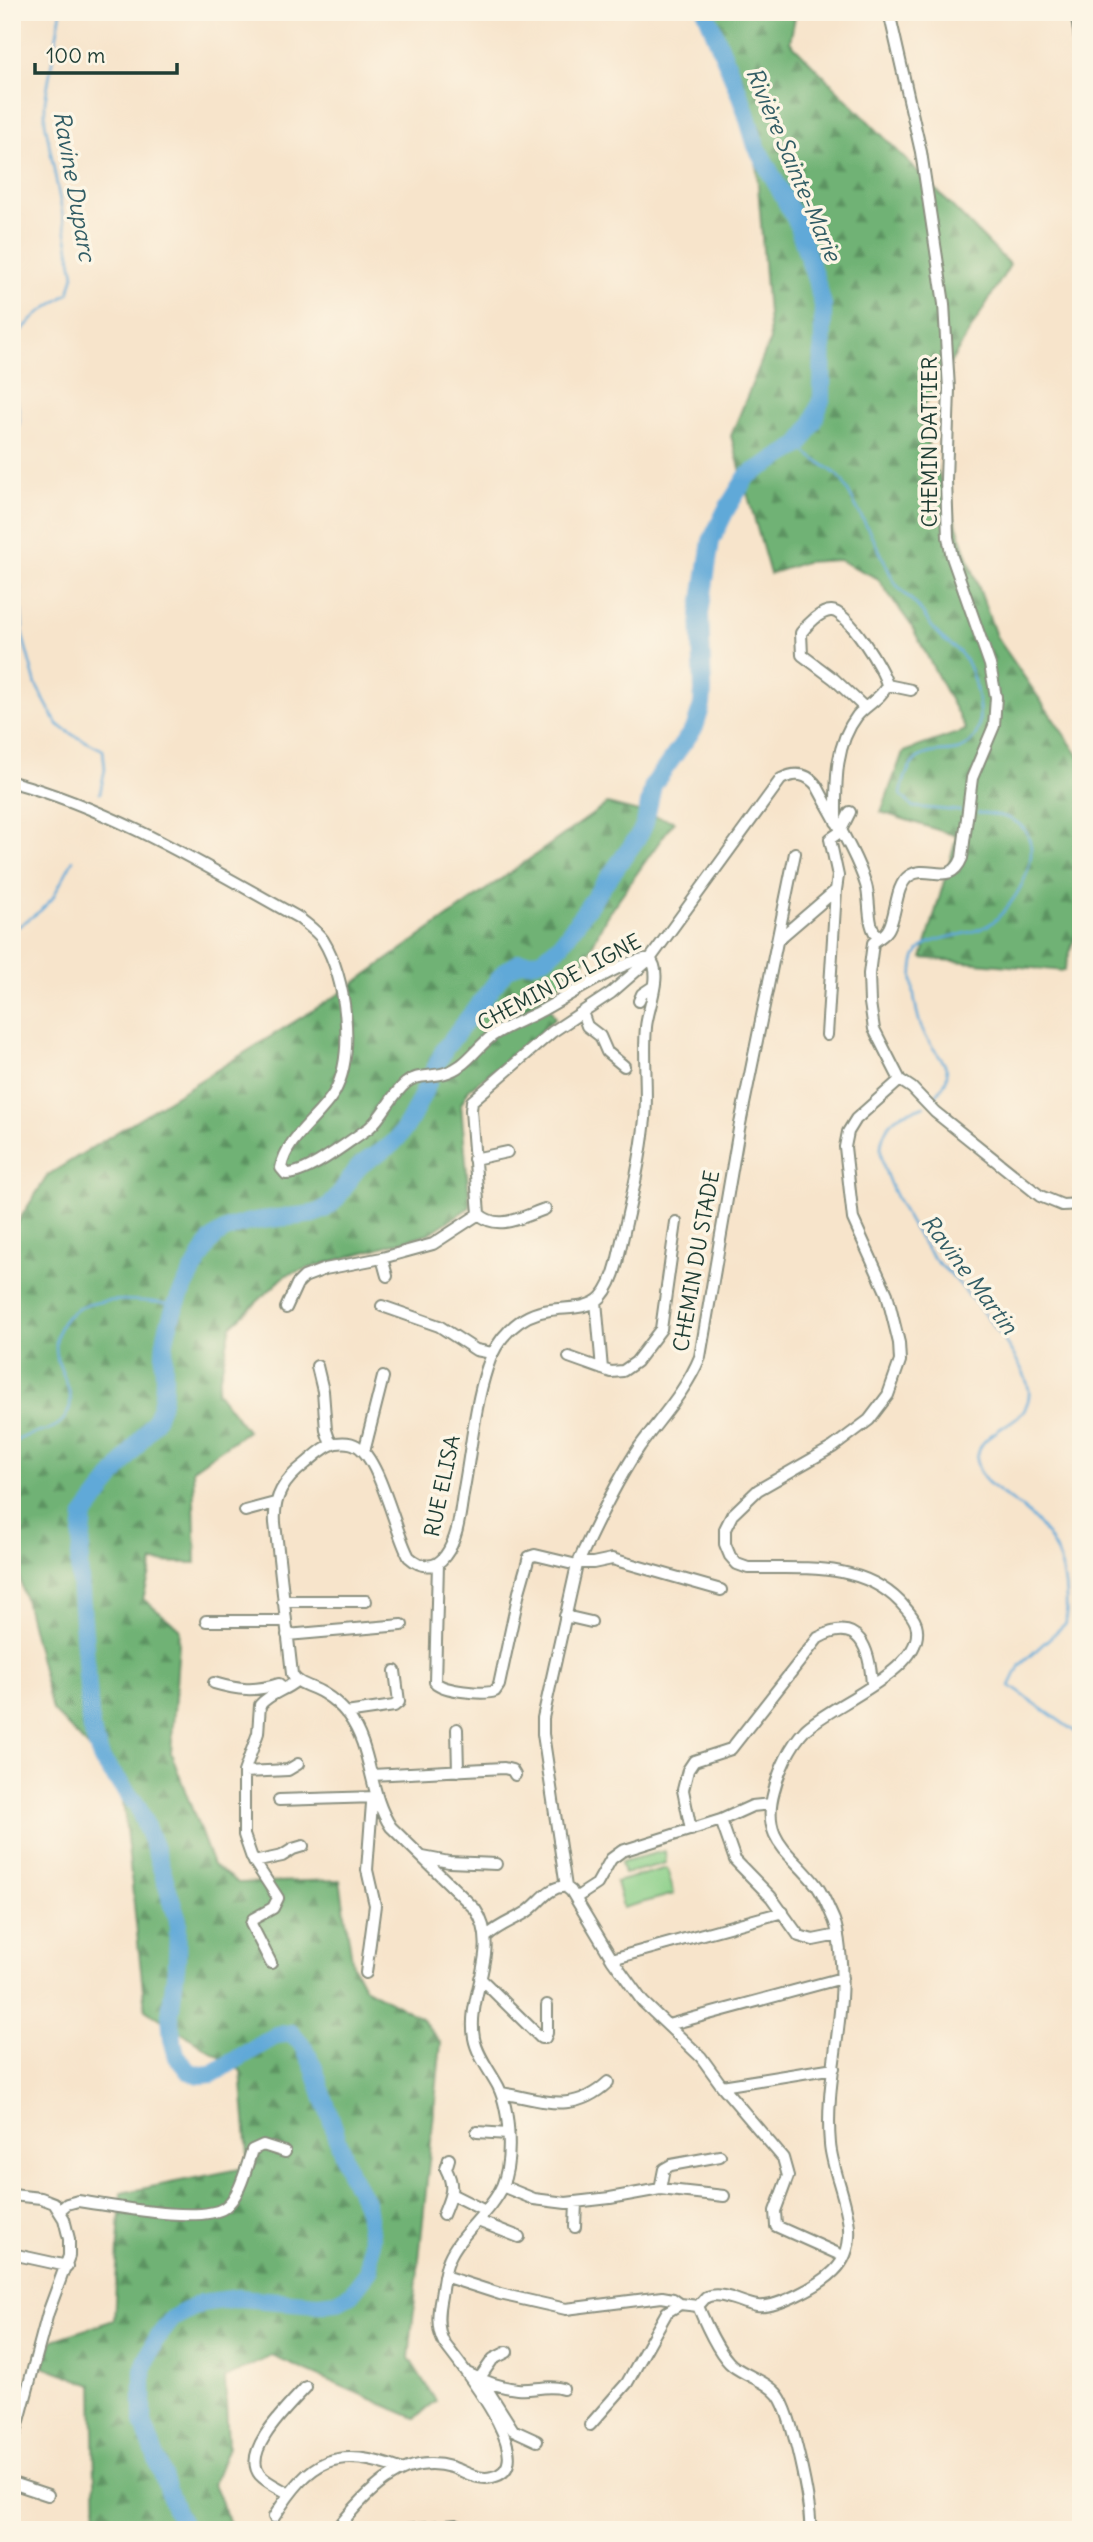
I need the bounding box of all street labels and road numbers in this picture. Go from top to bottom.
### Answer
street label: CHEMIN DATTIER [916,357,943,527]
street label: CHEMIN DE LIGNE [473,928,645,1036]
street label: CHEMIN DU STADE [667,1168,725,1354]
street label: RUE ELISA [418,1433,466,1539]

